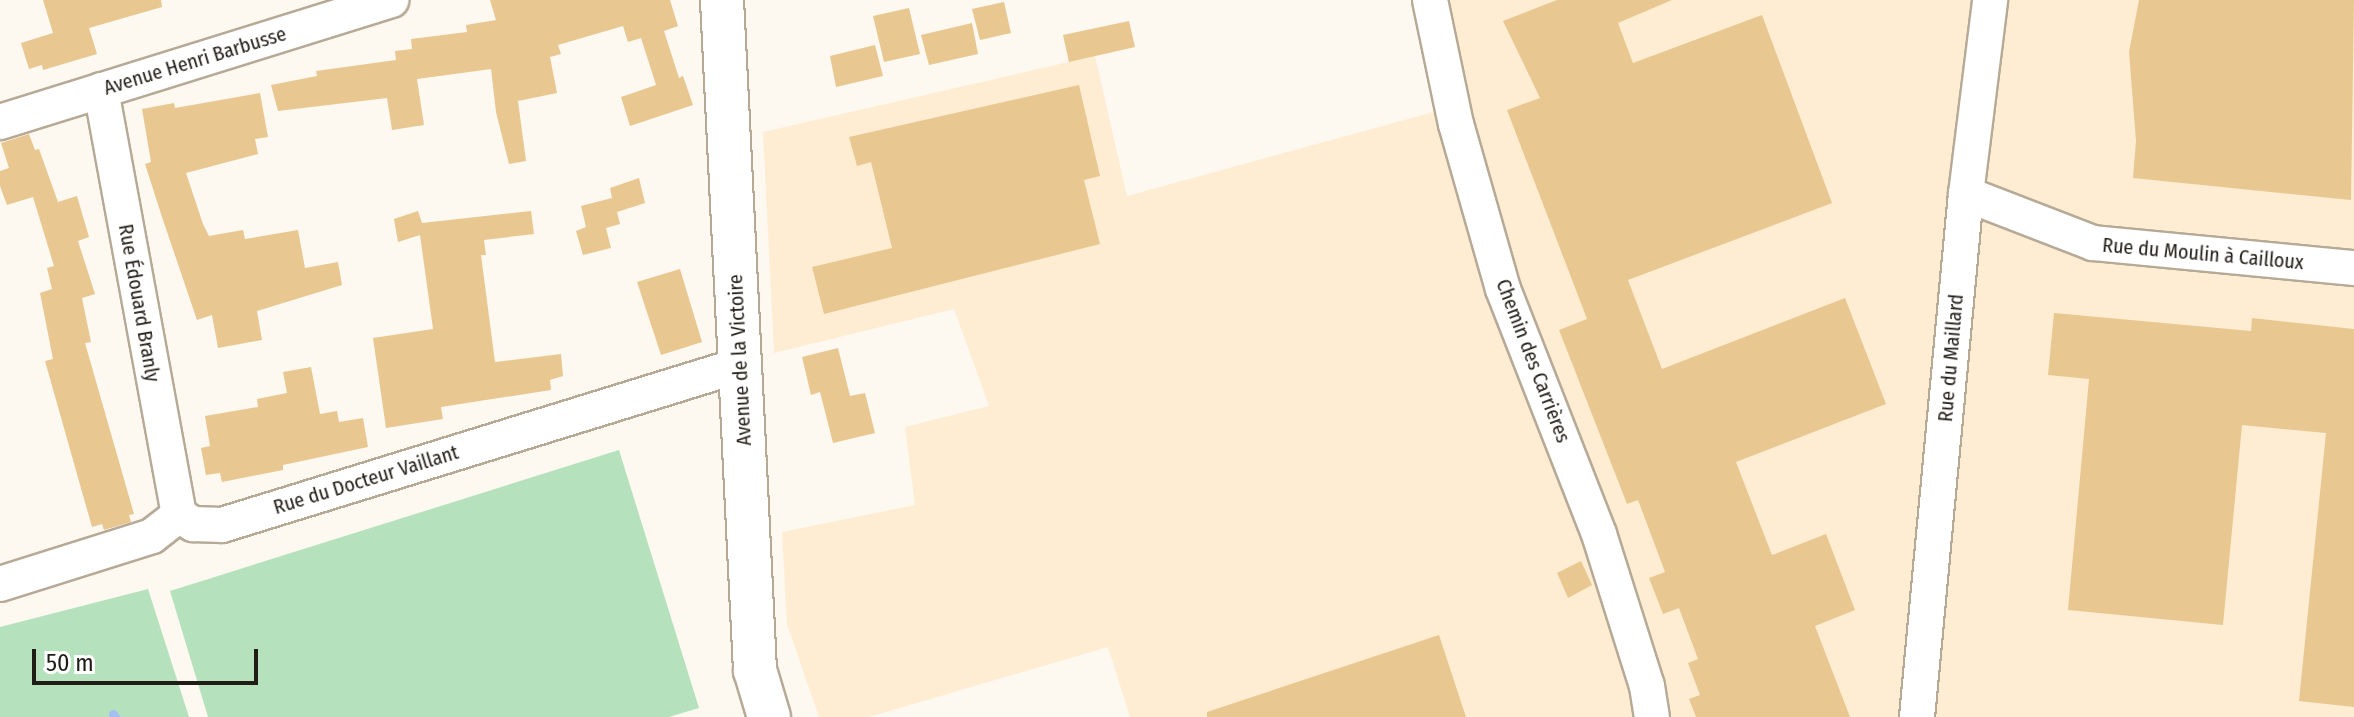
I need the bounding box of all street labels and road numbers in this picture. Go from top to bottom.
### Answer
street label: Avenue Henri Barbusse [101,22,289,100]
street label: Rue Édouard Branly [113,222,165,384]
street label: Rue du Moulin à Cailloux [2101,233,2305,275]
street label: Avenue de la Victoire [724,274,756,446]
street label: Chemin des Carrières [1491,276,1575,446]
street label: Rue du Maillard [1933,293,1969,423]
street label: Rue du Docteur Vaillant [271,440,461,520]

